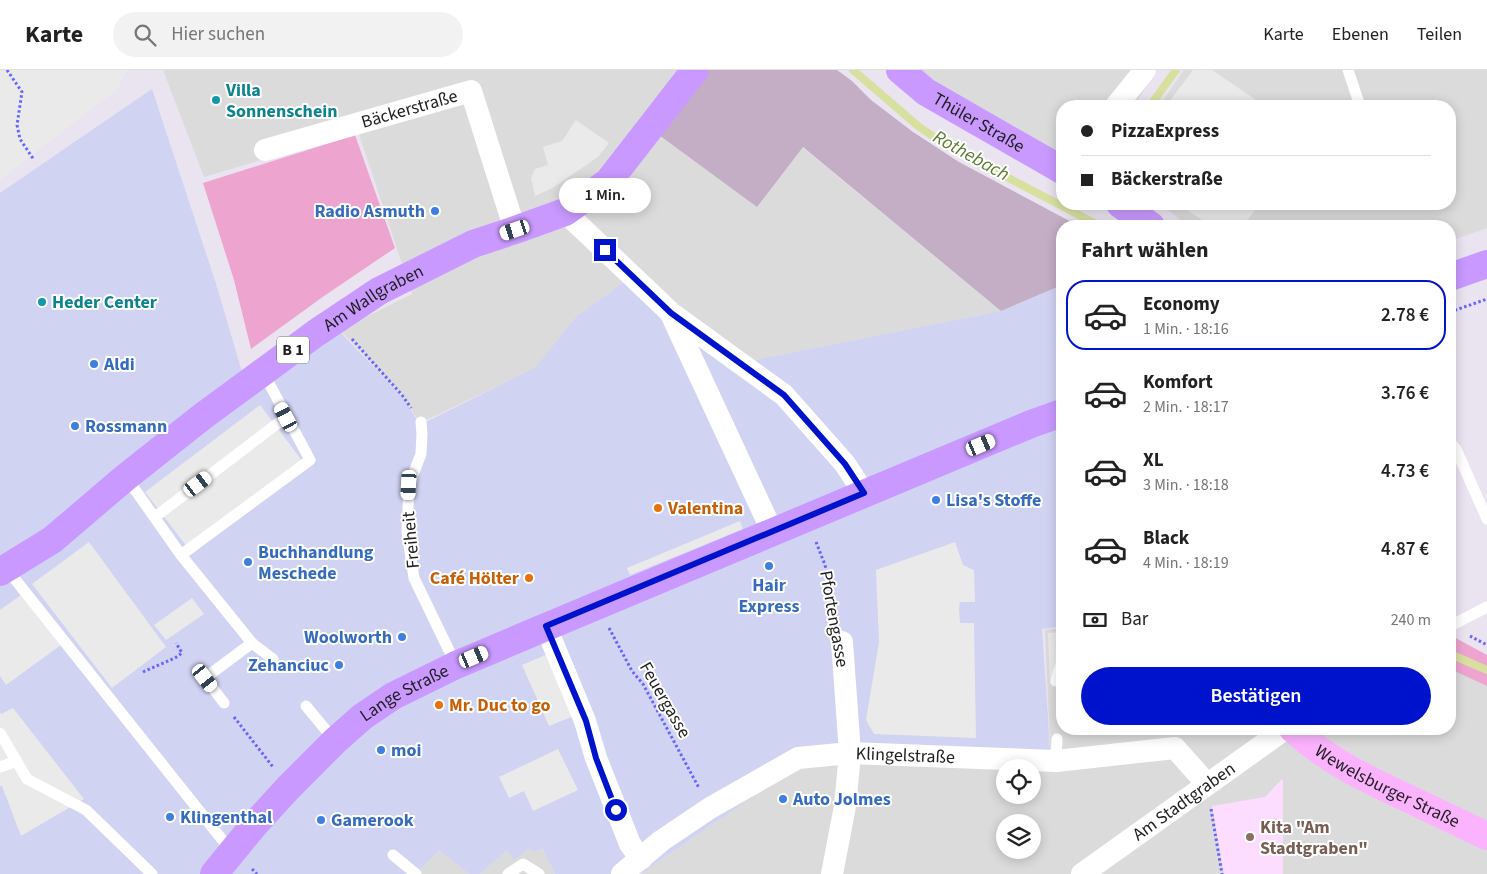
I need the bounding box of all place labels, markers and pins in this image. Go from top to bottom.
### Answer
place label: Villa Sonnenschein [225,78,337,124]
marker: Villa Sonnenschein [210,94,222,106]
place label: Radio Asmuth [314,199,425,224]
marker: Radio Asmuth [429,205,441,217]
place label: Heder Center [52,290,158,315]
marker: Heder Center [36,296,48,308]
place label: Aldi [103,352,135,377]
marker: Aldi [88,358,100,370]
place label: Rossmann [85,414,167,439]
marker: Rossmann [69,420,81,432]
place label: Lisa's Stoffe [946,488,1041,513]
marker: Lisa's Stoffe [930,494,942,506]
place label: Valentina [667,496,743,521]
marker: Valentina [652,502,664,514]
place label: Buchhandlung Meschede [258,540,374,586]
marker: Buchhandlung Meschede [242,556,254,568]
marker: Hair Express [763,560,775,572]
place label: Café Hölter [430,566,520,591]
marker: Café Hölter [523,572,535,584]
place label: Hair Express [739,573,799,619]
place label: Woolworth [304,625,392,650]
marker: Woolworth [396,631,408,643]
place label: Zehanciuc [248,653,330,678]
marker: Zehanciuc [333,659,345,671]
place label: Mr. Duc to go [449,693,550,718]
marker: Mr. Duc to go [433,699,445,711]
place label: moi [391,738,421,763]
marker: moi [375,744,387,756]
place label: Auto Jolmes [792,787,891,812]
marker: Auto Jolmes [777,793,789,805]
place label: Klingenthal [180,805,272,830]
place label: Gamerook [331,808,414,833]
marker: Klingenthal [164,811,176,823]
marker: Gamerook [315,814,327,826]
place label: Kita "Am Stadtgraben" [1260,815,1368,861]
marker: Kita "Am Stadtgraben" [1244,831,1256,843]

